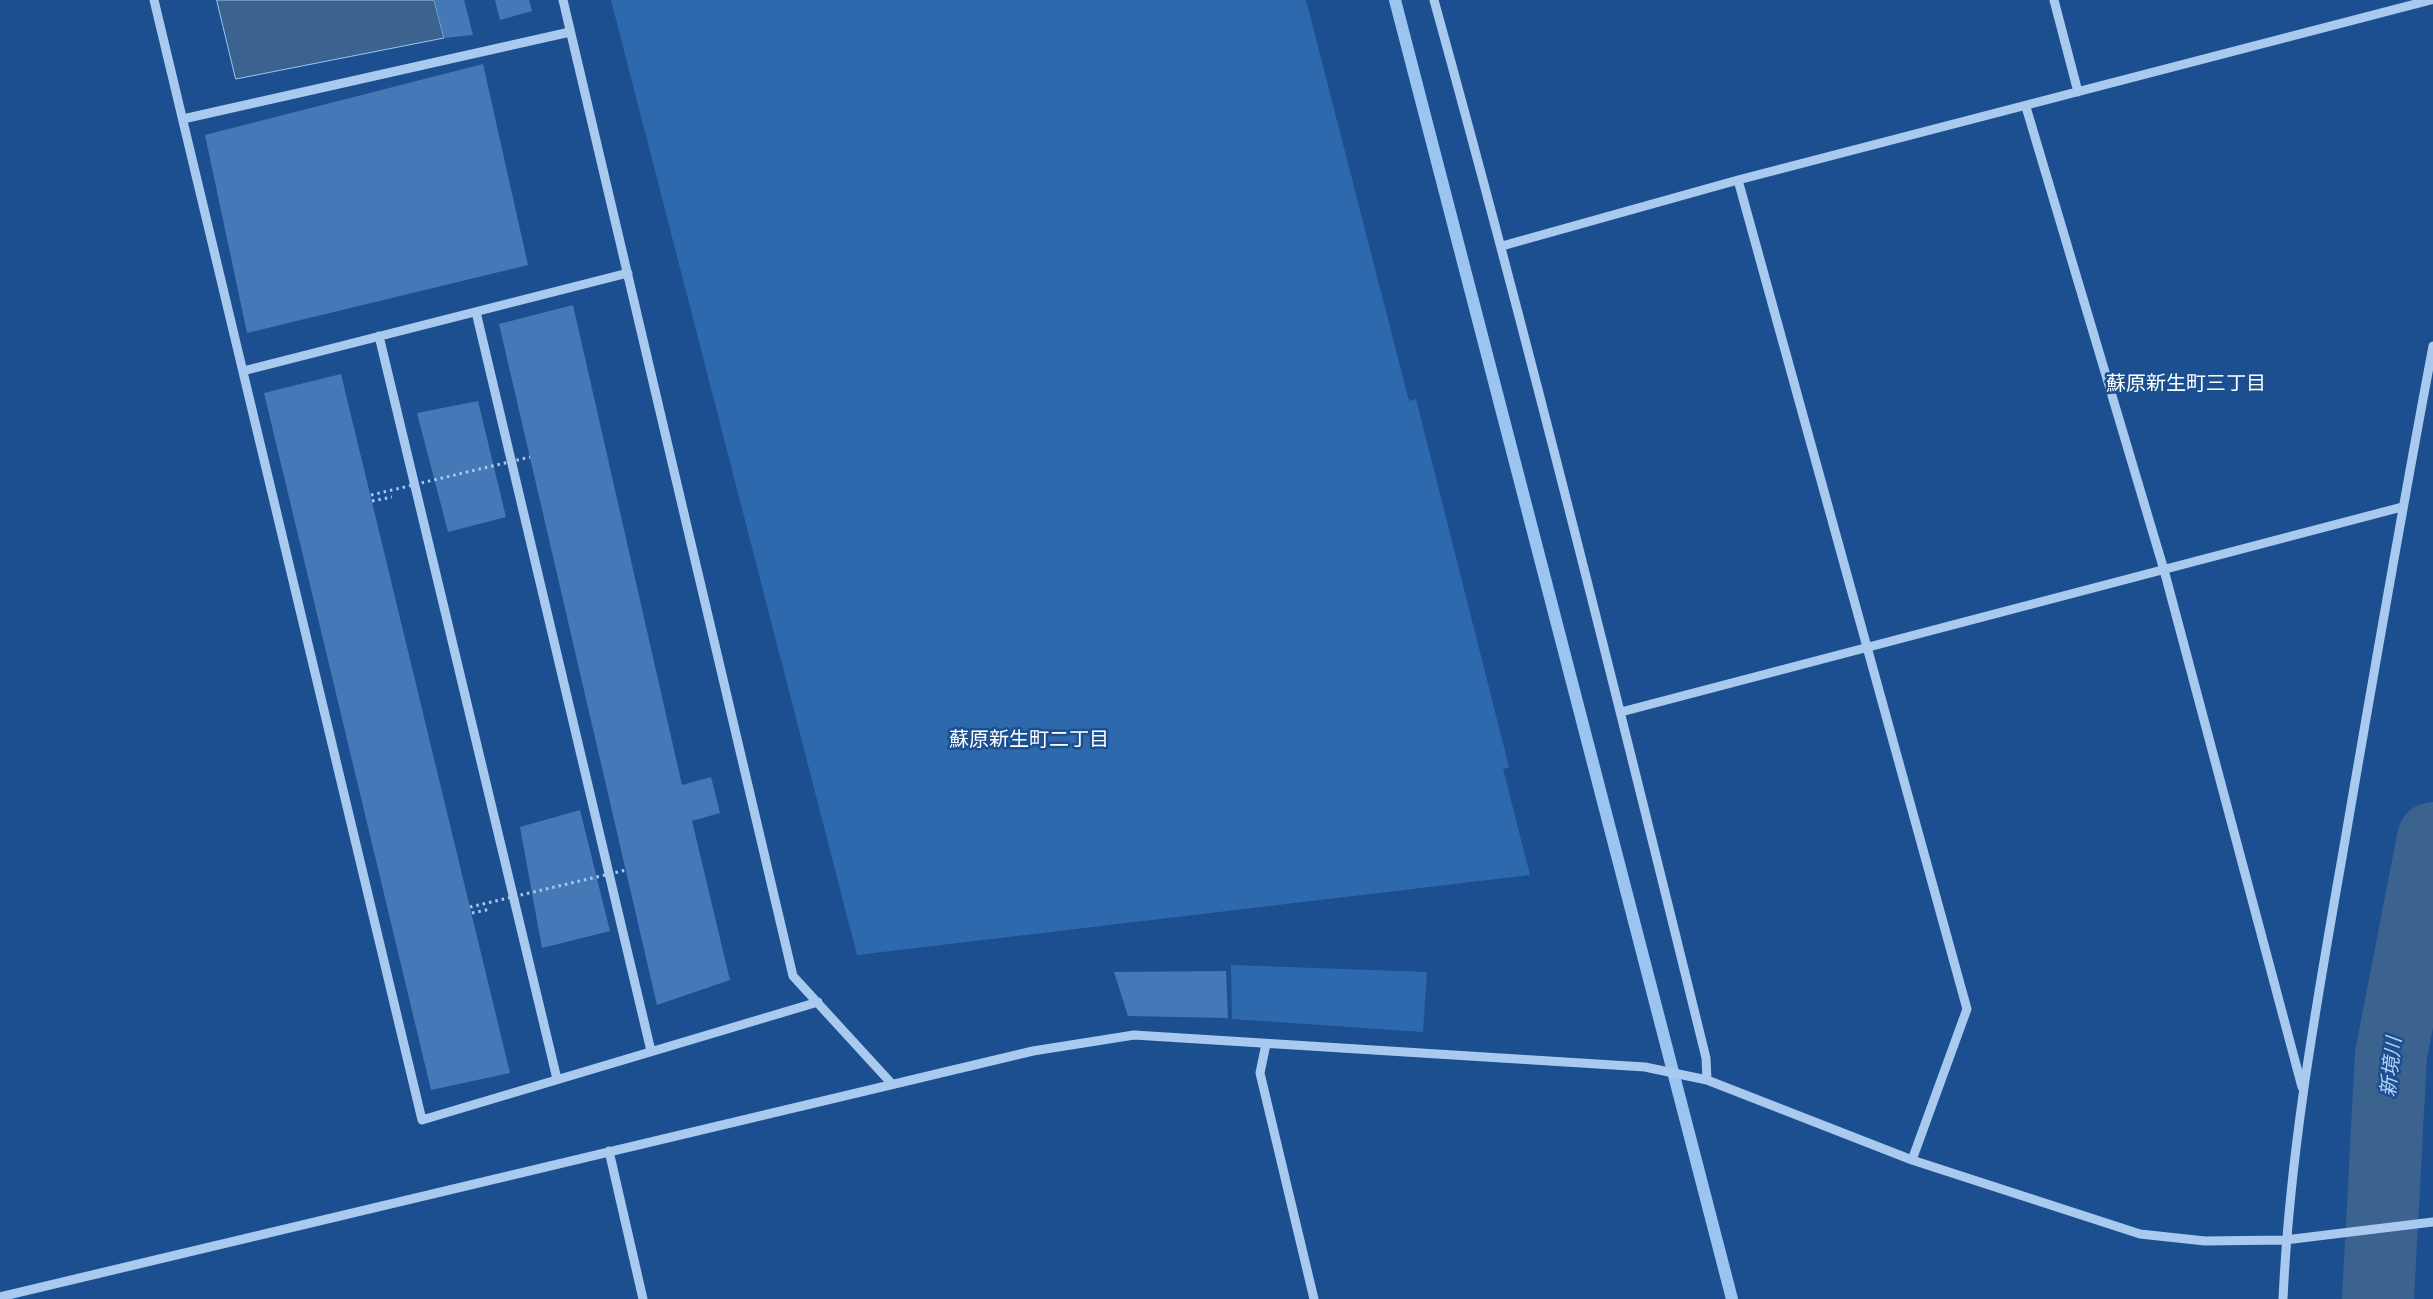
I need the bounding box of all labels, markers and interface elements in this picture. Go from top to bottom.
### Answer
district label: 蘇原新生町三丁目 [2106,372,2266,396]
district label: 蘇原新生町二丁目 [949,728,1109,752]
water label: 新境川 [2377,1036,2407,1098]

